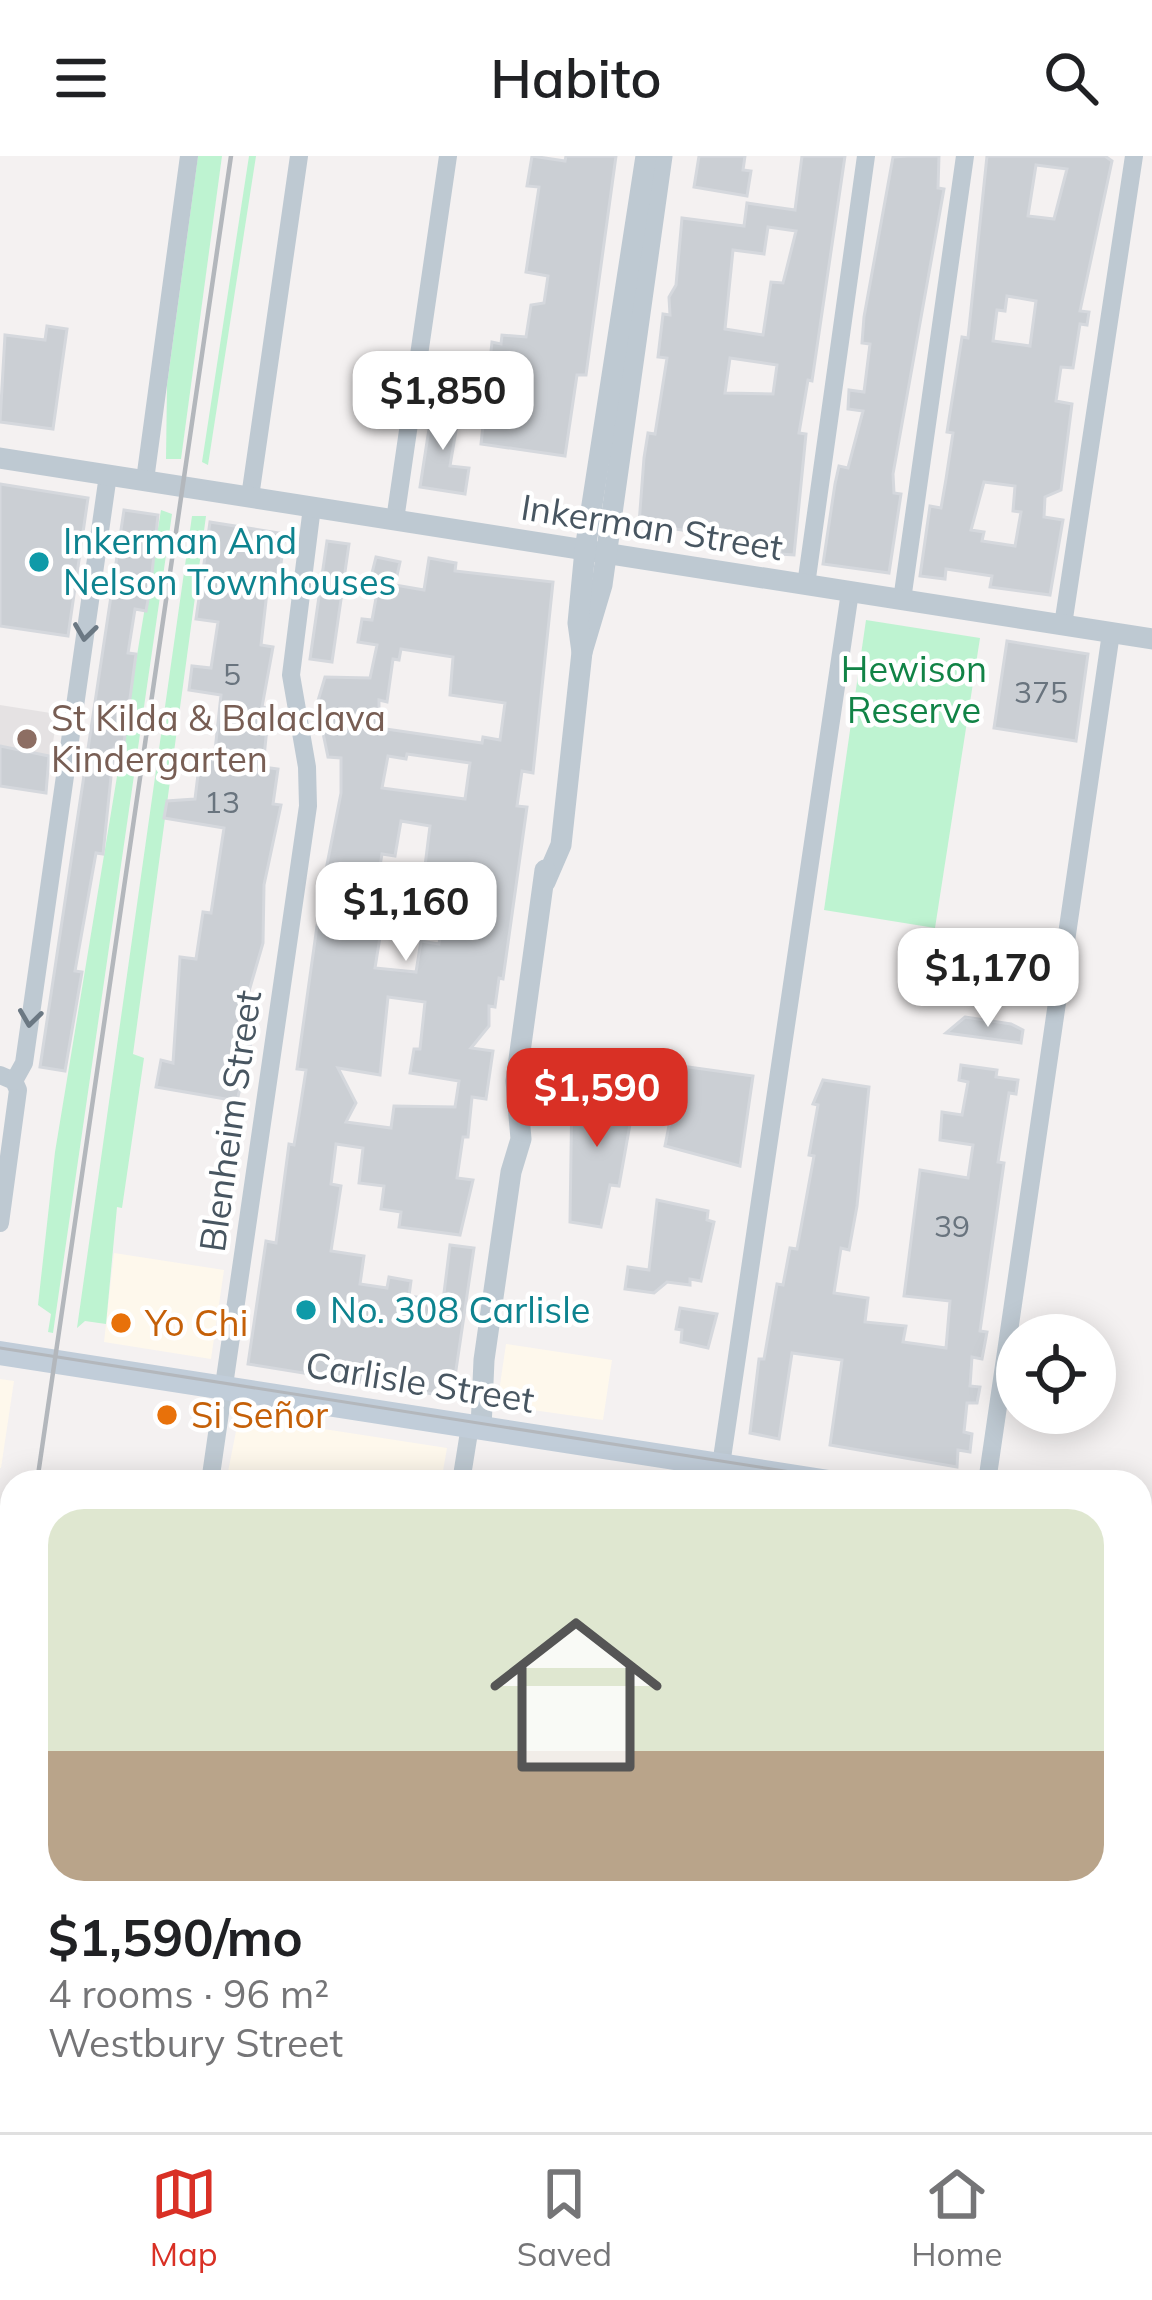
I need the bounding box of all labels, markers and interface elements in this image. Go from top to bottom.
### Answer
text: Habito [490,44,662,112]
icon: menu [48,45,114,111]
icon: search [1038,45,1104,111]
pin: $1,850 [345,351,541,453]
text: $1,850 [380,365,506,414]
street label: Inkerman Street [518,484,786,569]
place label: Inkerman And Nelson Townhouses [63,518,396,604]
marker: Inkerman And Nelson Townhouses [26,549,52,575]
one-way arrow [73,622,99,642]
park label: Hewison Reserve [841,646,987,732]
house number: 5 [223,655,241,693]
house number: 375 [1014,673,1068,711]
place label: St Kilda & Balaclava Kindergarten [51,695,386,781]
marker: St Kilda & Balaclava Kindergarten [14,726,40,752]
house number: 13 [204,783,240,821]
pin: $1,160 [308,862,504,964]
text: $1,160 [343,876,469,925]
pin: $1,170 [890,928,1086,1030]
text: $1,170 [925,942,1051,991]
street label: Blenheim Street [189,987,270,1255]
one-way arrow [18,1008,44,1028]
pin: $1,590 [499,1048,695,1150]
text: $1,590 [534,1062,660,1111]
house number: 39 [934,1207,970,1245]
place label: No. 308 Carlisle [330,1287,590,1332]
marker: No. 308 Carlisle [293,1297,319,1323]
place label: Yo Chi [144,1300,248,1345]
marker: Yo Chi [108,1310,134,1336]
map controls [996,1314,1116,1434]
button: locate [996,1314,1116,1434]
street label: Carlisle Street [303,1341,538,1422]
place label: Si Señor [191,1392,328,1437]
marker: Si Señor [154,1402,180,1428]
icon: home [468,1587,684,1803]
text: $1,590/mo [48,1905,303,1969]
text: 4 rooms · 96 m² [48,1969,329,2018]
text: Westbury Street [48,2018,343,2067]
tab: Map [150,2161,218,2274]
tab: Saved [517,2161,612,2274]
tab: Home [911,2161,1002,2274]

